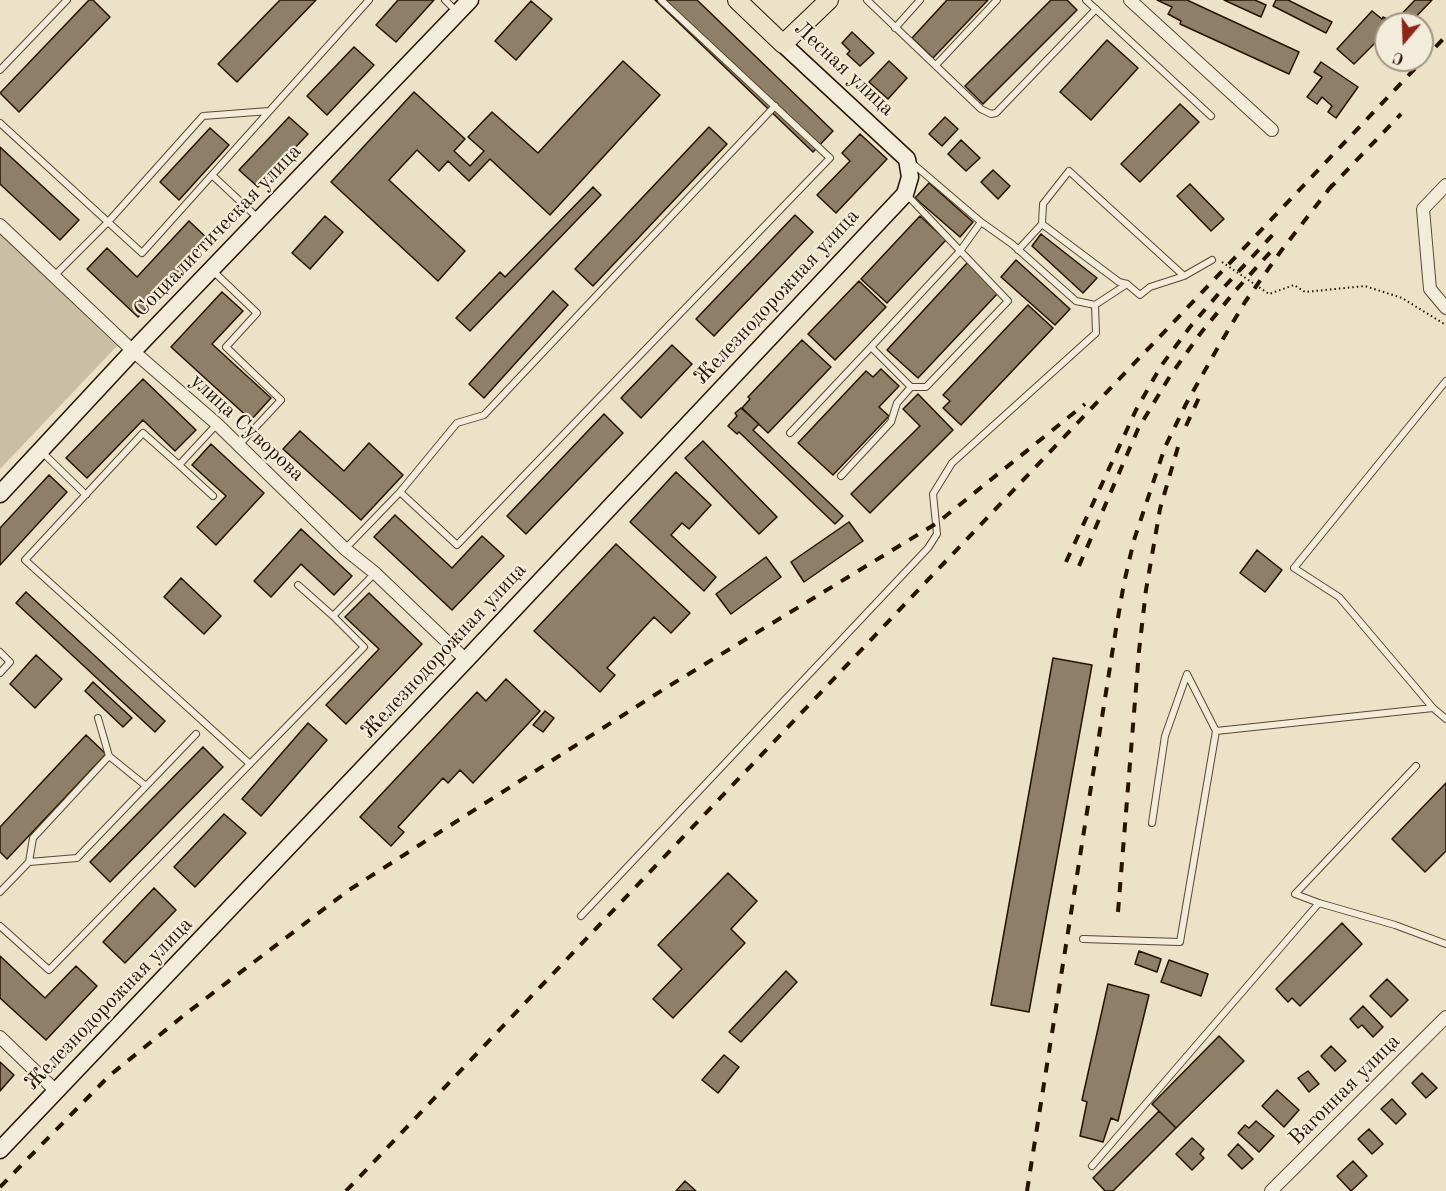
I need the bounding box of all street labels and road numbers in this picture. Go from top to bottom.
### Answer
street label: Лесная улица [789,16,899,122]
street label: Социалистическая улица [129,139,307,323]
street label: Железнодорожная улица [689,204,865,390]
street label: улица Суворова [185,369,309,487]
street label: Железнодорожная улица [356,558,532,744]
street label: Железнодорожная улица [20,912,198,1096]
street label: Вагонная улица [1284,1029,1406,1151]

